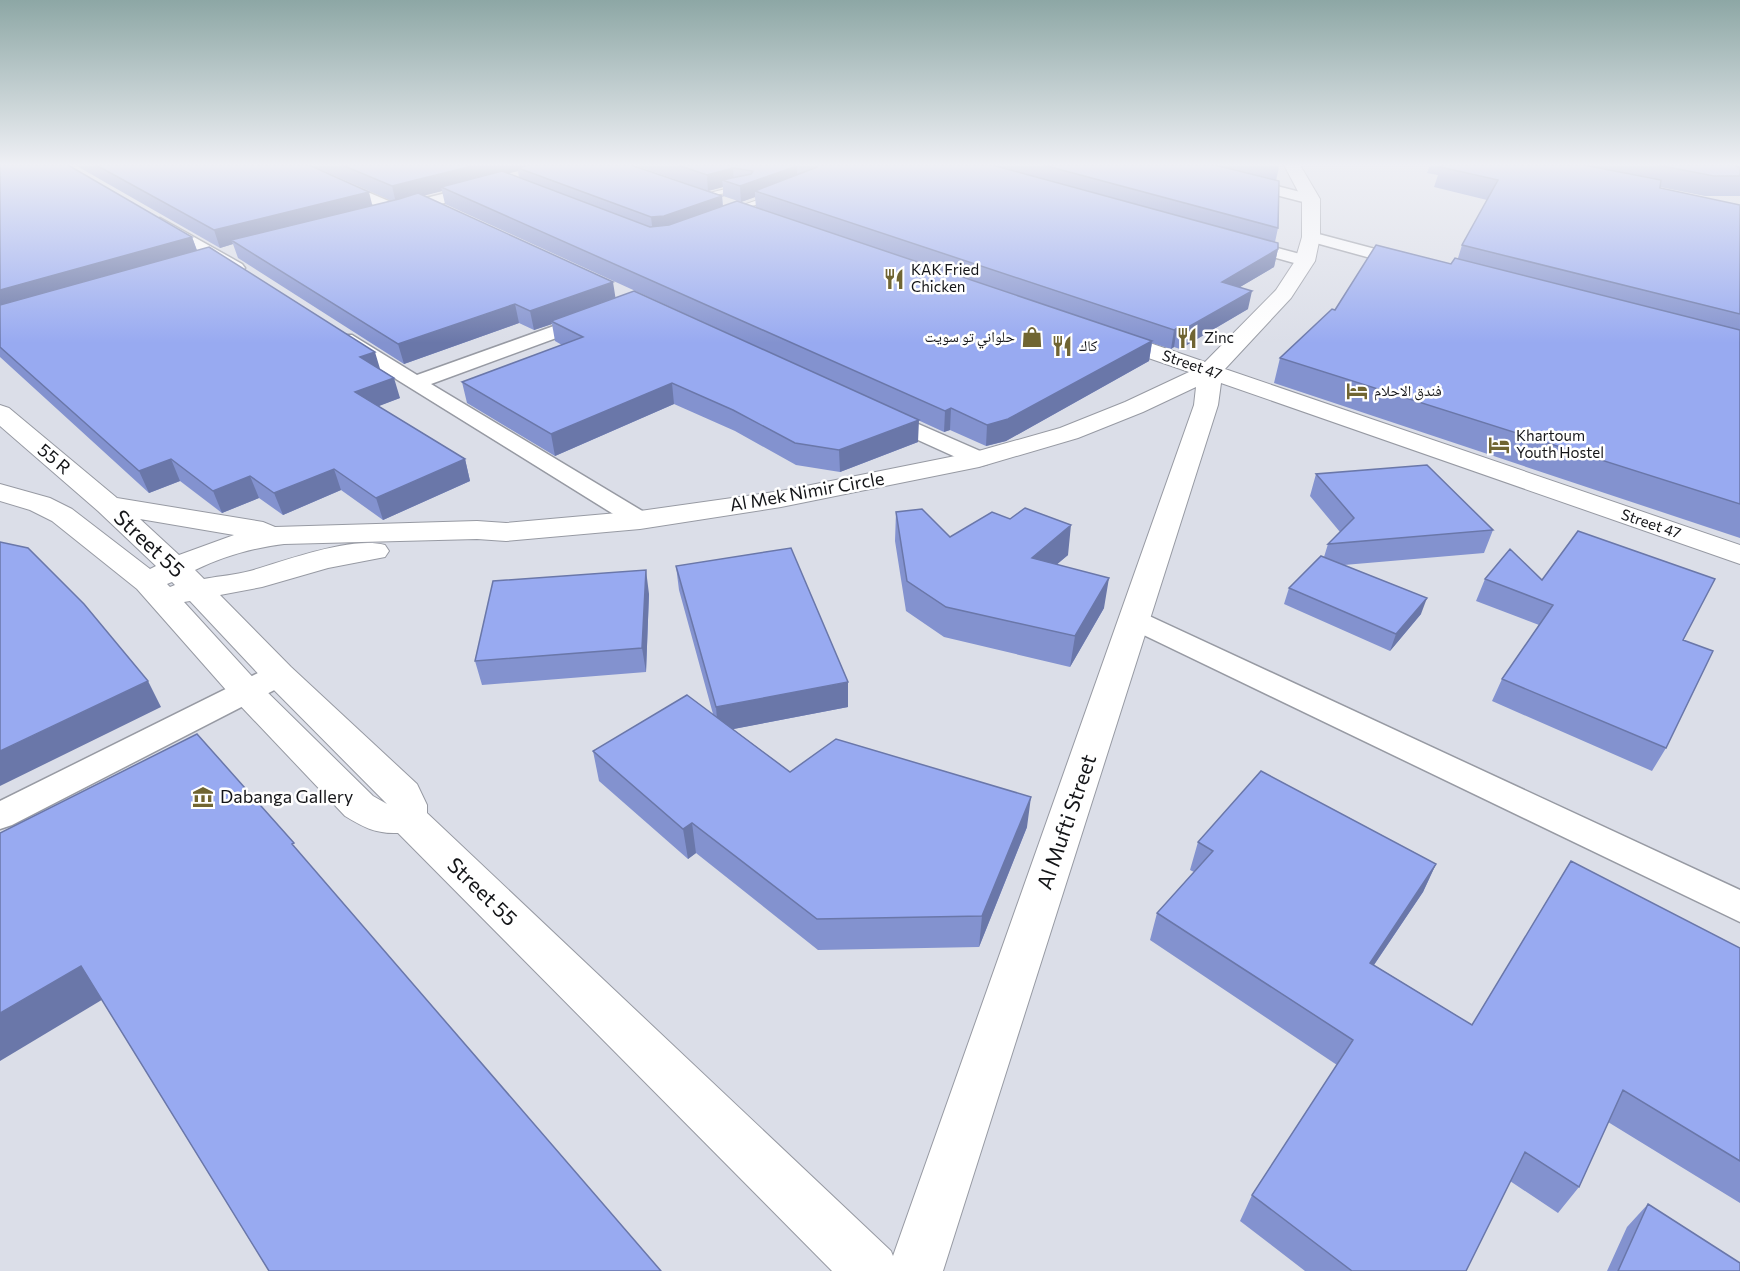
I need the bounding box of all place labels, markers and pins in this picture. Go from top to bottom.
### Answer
place label: KAK Fried Chicken [911,260,979,295]
restaurant icon: KAK Fried Chicken [882,267,906,291]
shop icon: حلواني تو سويت [1020,325,1044,349]
restaurant icon: Zinc [1175,326,1199,350]
place label: حلواني تو سويت [925,327,1015,349]
place label: Zinc [1204,328,1234,346]
restaurant icon: كاك [1050,334,1074,358]
place label: كاك [1079,336,1097,354]
hotel icon: فندق الاحلام [1345,379,1369,403]
place label: فندق الاحلام [1374,381,1442,401]
place label: Khartoum Youth Hostel [1516,426,1604,461]
hotel icon: Khartoum Youth Hostel [1487,433,1511,457]
museum icon: Dabanga Gallery [191,785,215,809]
place label: Dabanga Gallery [220,785,353,807]

